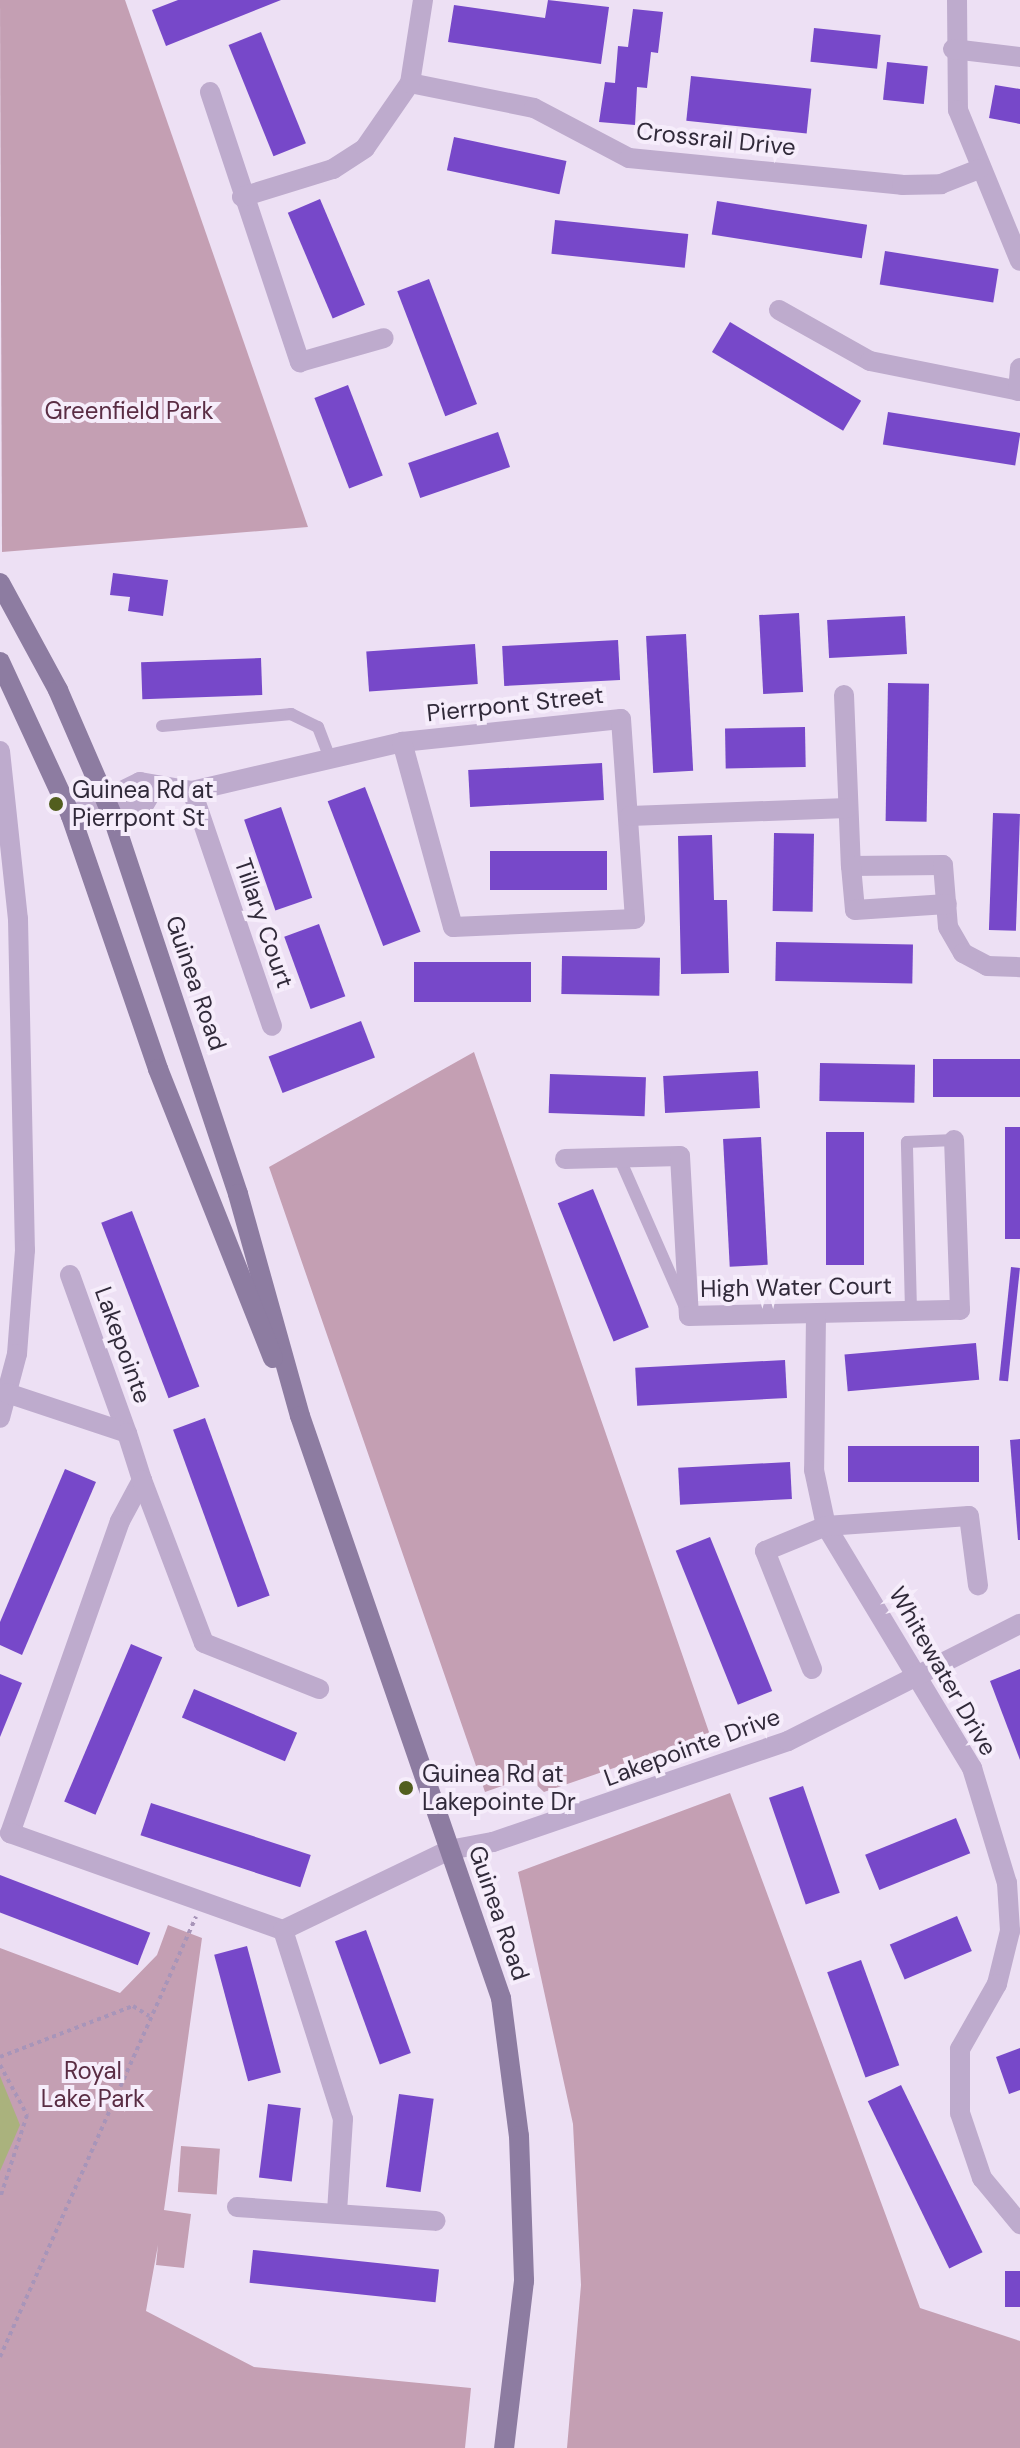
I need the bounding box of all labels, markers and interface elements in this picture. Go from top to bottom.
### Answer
street label: Crossrail Drive [635,116,797,162]
park label: Greenfield Park [45,397,213,425]
street label: Pierrpont Street [425,680,605,728]
place label: Guinea Rd at Pierrpont St [72,776,214,832]
marker: Guinea Rd at Pierrpont St [47,795,65,813]
street label: Tillary Court [228,854,300,992]
street label: Guinea Road [160,912,232,1054]
street label: High Water Court [700,1271,892,1303]
street label: Lakepointe [89,1283,157,1407]
street label: Whitewater Drive [883,1581,1003,1761]
street label: Lakepointe Drive [600,1702,784,1792]
place label: Guinea Rd at Lakepointe Dr [422,1760,576,1816]
marker: Guinea Rd at Lakepointe Dr [397,1779,415,1797]
street label: Guinea Road [463,1842,535,1984]
park label: Royal Lake Park [41,2057,145,2113]

